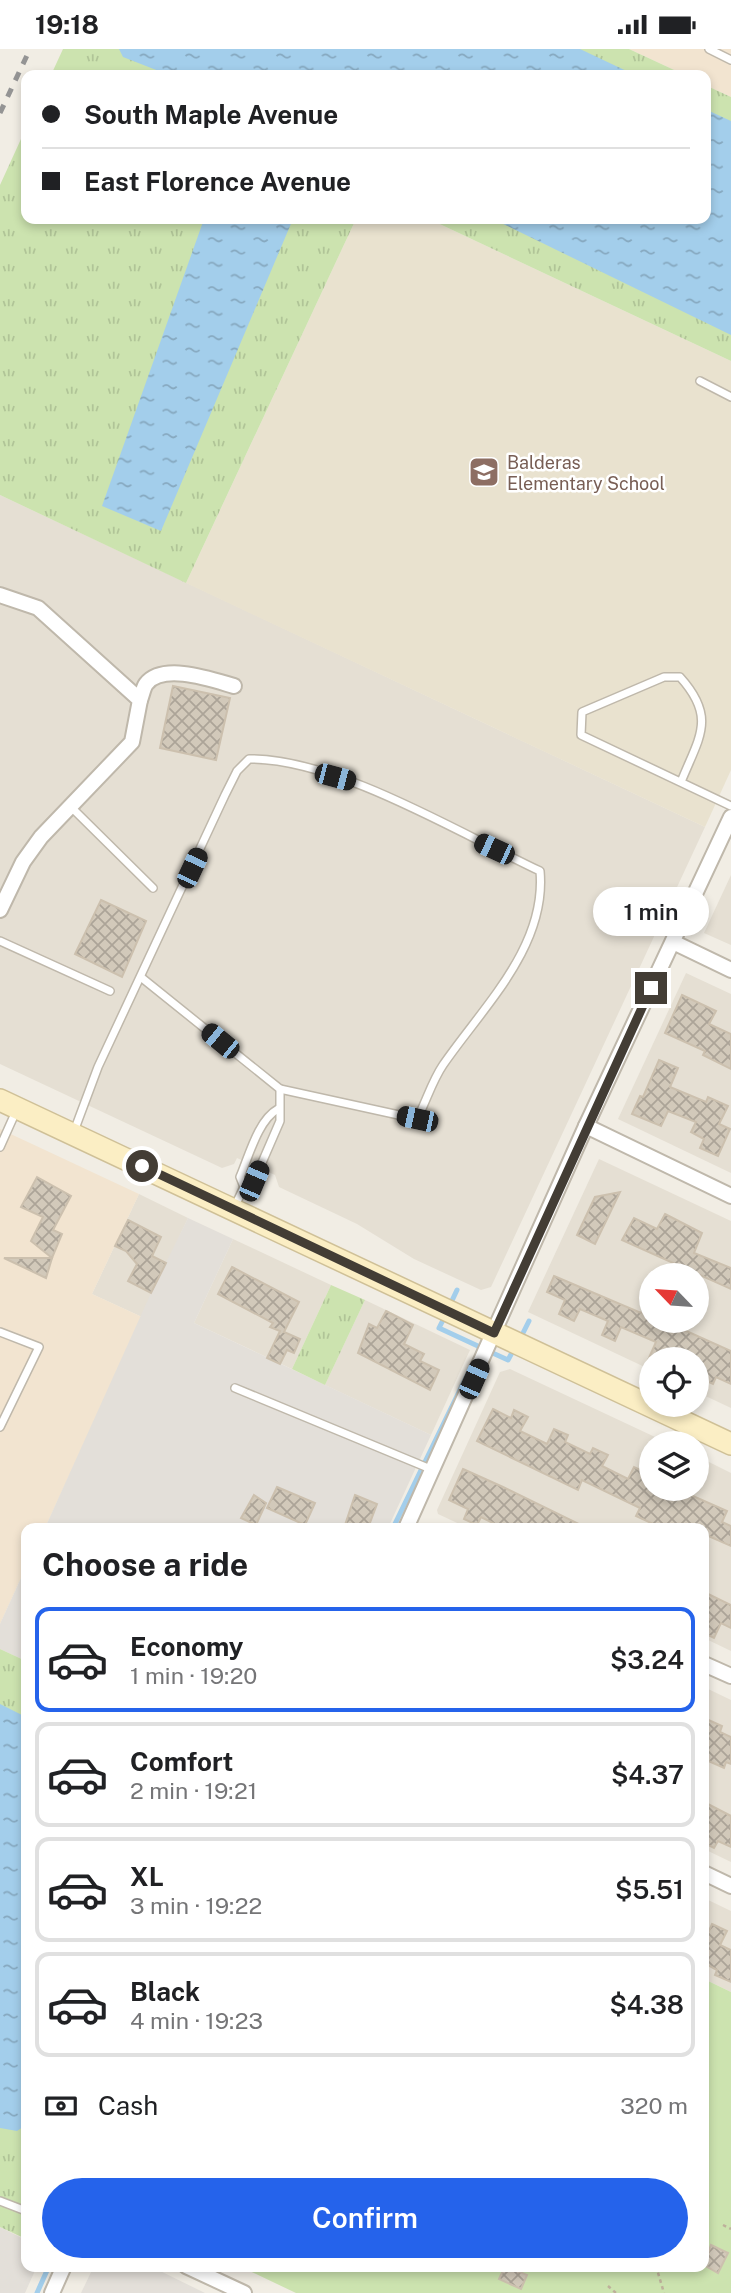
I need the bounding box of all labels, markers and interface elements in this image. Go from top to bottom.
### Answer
text: 19:18 [35,9,99,40]
text: South Maple Avenue [84,99,338,130]
text: East Florence Avenue [84,166,351,197]
place label: Balderas Elementary School [507,452,665,494]
school or university icon: Balderas Elementary School [467,455,501,489]
car [312,761,359,793]
car [471,831,518,867]
car [174,845,211,891]
callout: 1 min [593,887,709,935]
text: 1 min [624,898,678,925]
route end [635,972,667,1004]
car [198,1020,243,1062]
car [395,1104,440,1134]
route start [126,1150,158,1182]
car [237,1158,272,1204]
north arrow [639,1263,709,1333]
map controls [639,1263,709,1501]
button: locate [639,1347,709,1417]
car [456,1356,493,1402]
button: layers [639,1431,709,1501]
text: Choose a ride [42,1546,248,1583]
icon: car [46,1628,109,1691]
text: Economy [130,1631,243,1662]
text: $3.24 [610,1644,684,1675]
text: 1 min · 19:20 [130,1662,257,1689]
icon: car [46,1743,109,1806]
text: Comfort [130,1746,233,1777]
text: $4.37 [611,1759,684,1790]
text: 2 min · 19:21 [130,1777,257,1804]
icon: car [46,1858,109,1921]
text: XL [130,1861,164,1892]
text: $5.51 [615,1874,684,1905]
text: 3 min · 19:22 [130,1892,262,1919]
icon: car [46,1973,109,2036]
text: Black [130,1976,200,2007]
text: $4.38 [609,1989,684,2020]
text: 4 min · 19:23 [130,2007,263,2034]
icon: cash [42,2087,80,2125]
text: Cash [98,2090,158,2121]
text: 320 m [620,2092,688,2119]
button: Confirm [42,2178,688,2258]

